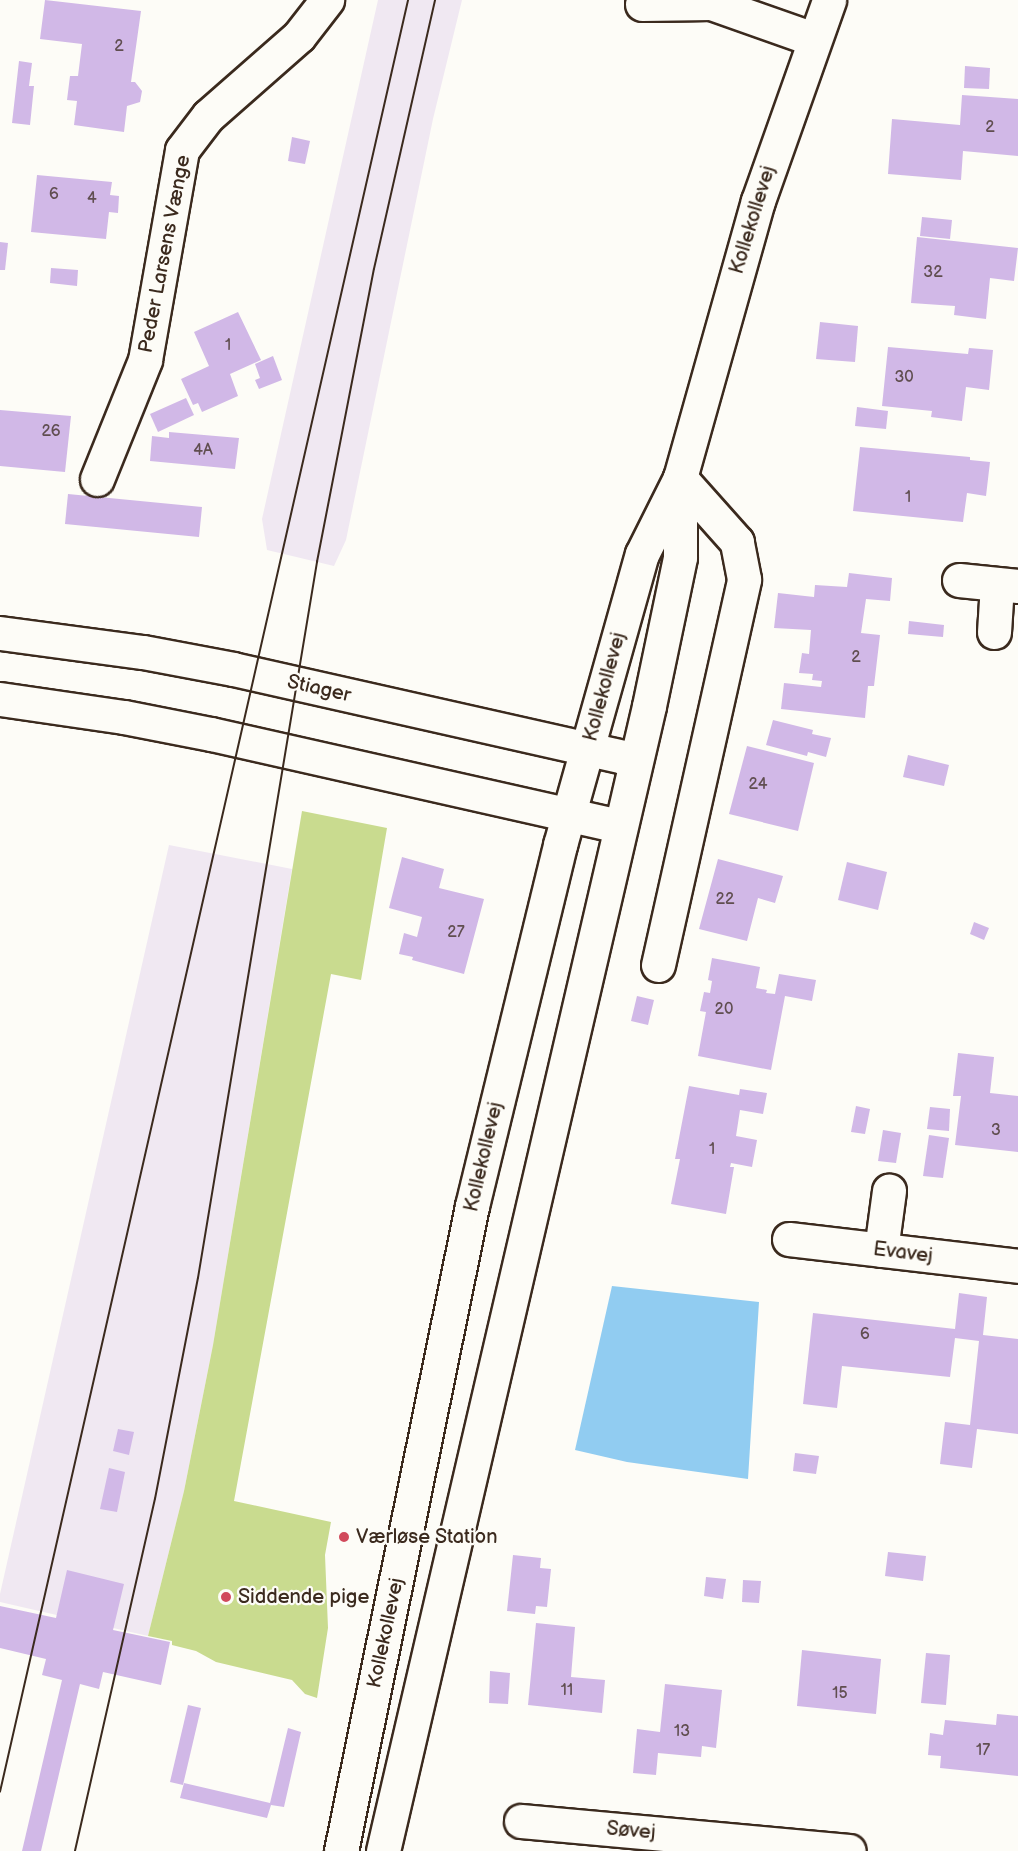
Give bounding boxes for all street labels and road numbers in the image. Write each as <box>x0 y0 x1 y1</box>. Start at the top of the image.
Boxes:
street label: Peder Larsens Vænge <box>134 153 196 355</box>
street label: Kollekollevej <box>725 163 781 277</box>
street label: Kollekollevej <box>579 630 631 744</box>
street label: Stiager <box>285 670 353 708</box>
street label: Kollekollevej <box>460 1100 508 1214</box>
street label: Evavej <box>872 1237 934 1269</box>
street label: Kollekollevej <box>363 1576 409 1690</box>
street label: Søvej <box>605 1817 657 1845</box>

